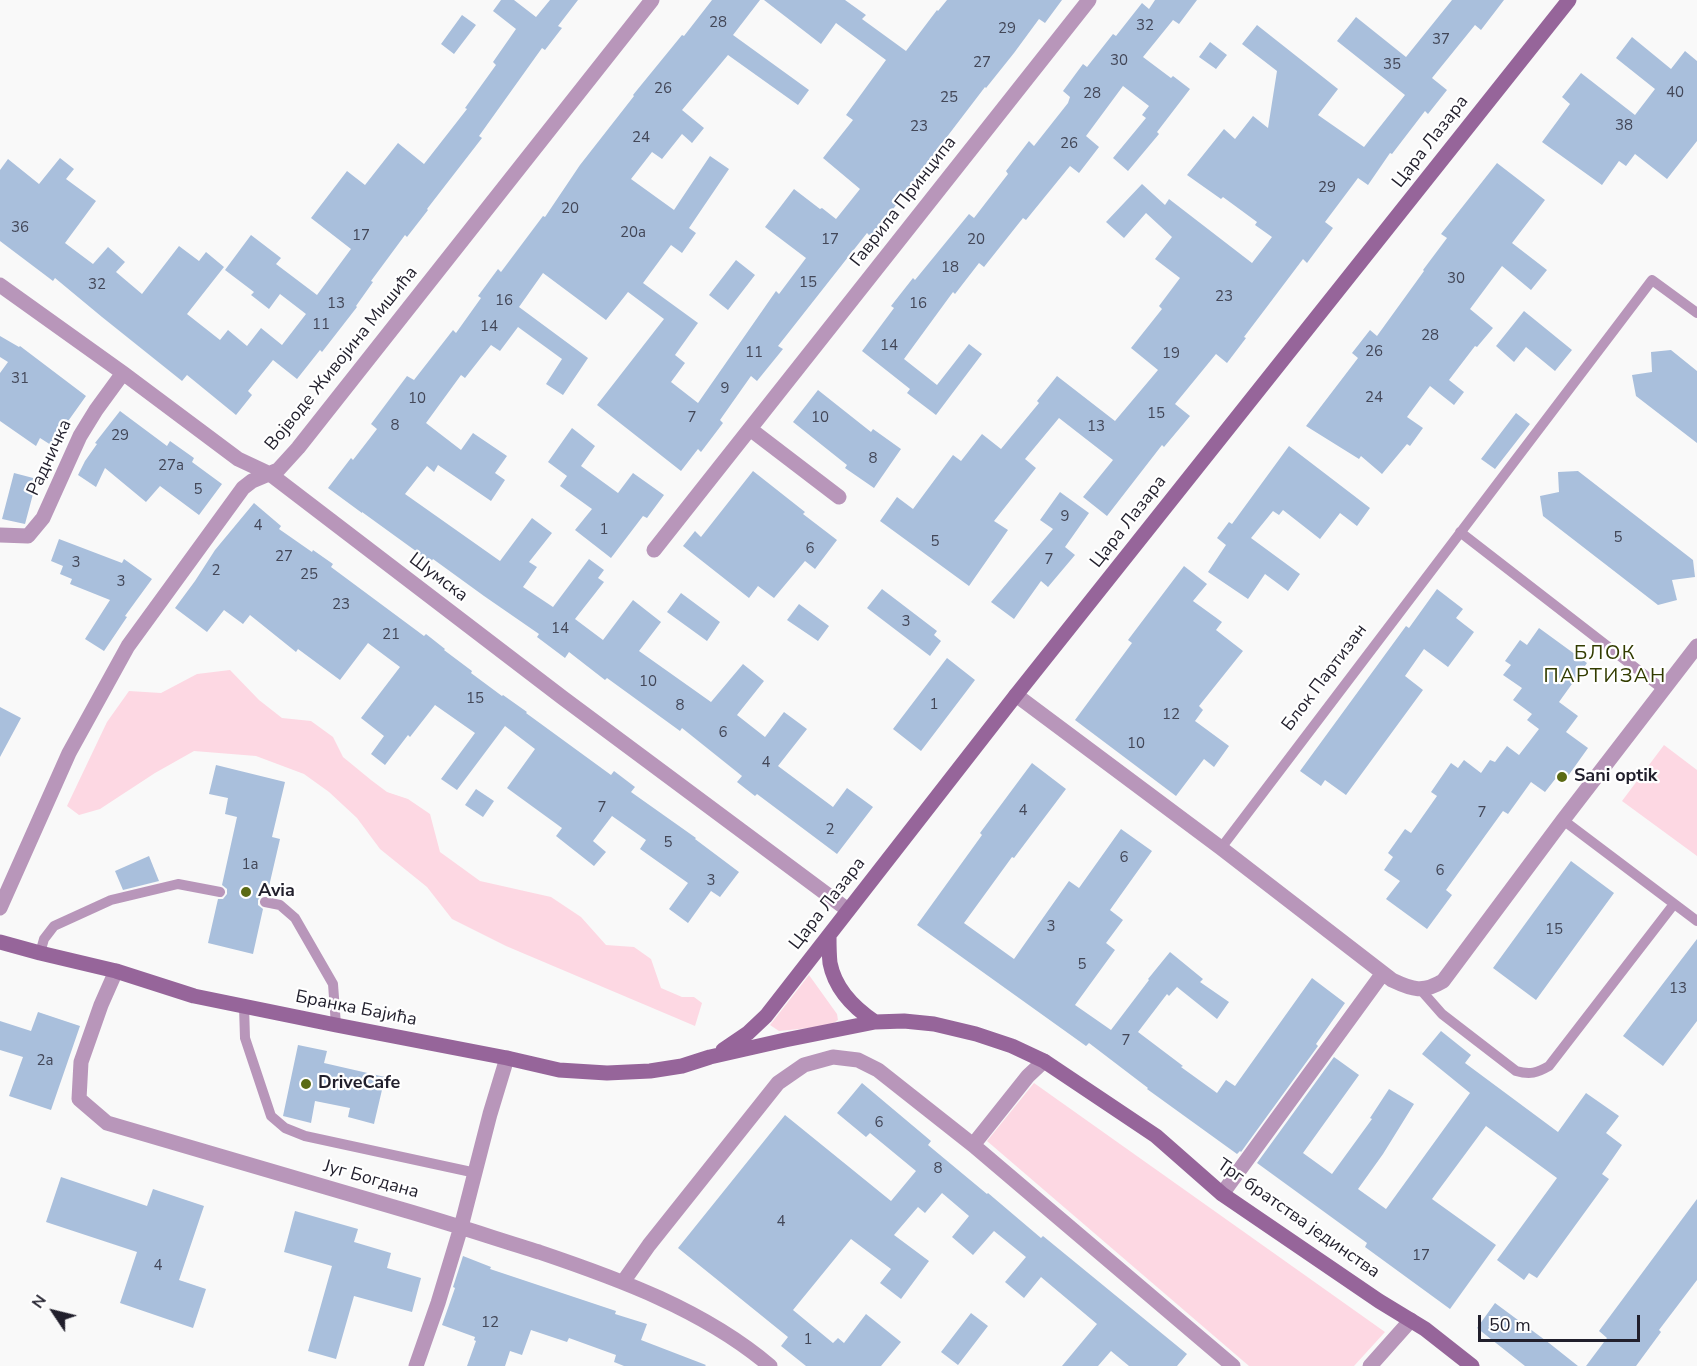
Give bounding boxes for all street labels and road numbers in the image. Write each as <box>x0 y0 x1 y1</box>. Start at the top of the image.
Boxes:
street label: Цара Лазара <box>1388 92 1474 192</box>
street label: Гаврила Принципа <box>846 132 962 272</box>
street label: Војводе Живојина Мишића <box>261 263 423 455</box>
street label: Радничка <box>23 416 77 500</box>
street label: Цара Лазара <box>1086 472 1172 572</box>
street label: Шумска <box>404 549 472 607</box>
street label: Блок Партизан <box>1278 620 1372 736</box>
street label: Цара Лазара <box>785 854 871 954</box>
street label: Бранка Бајића <box>293 987 419 1031</box>
street label: Трг братства јединства <box>1212 1155 1384 1283</box>
street label: Југ Богдана <box>321 1156 421 1204</box>

